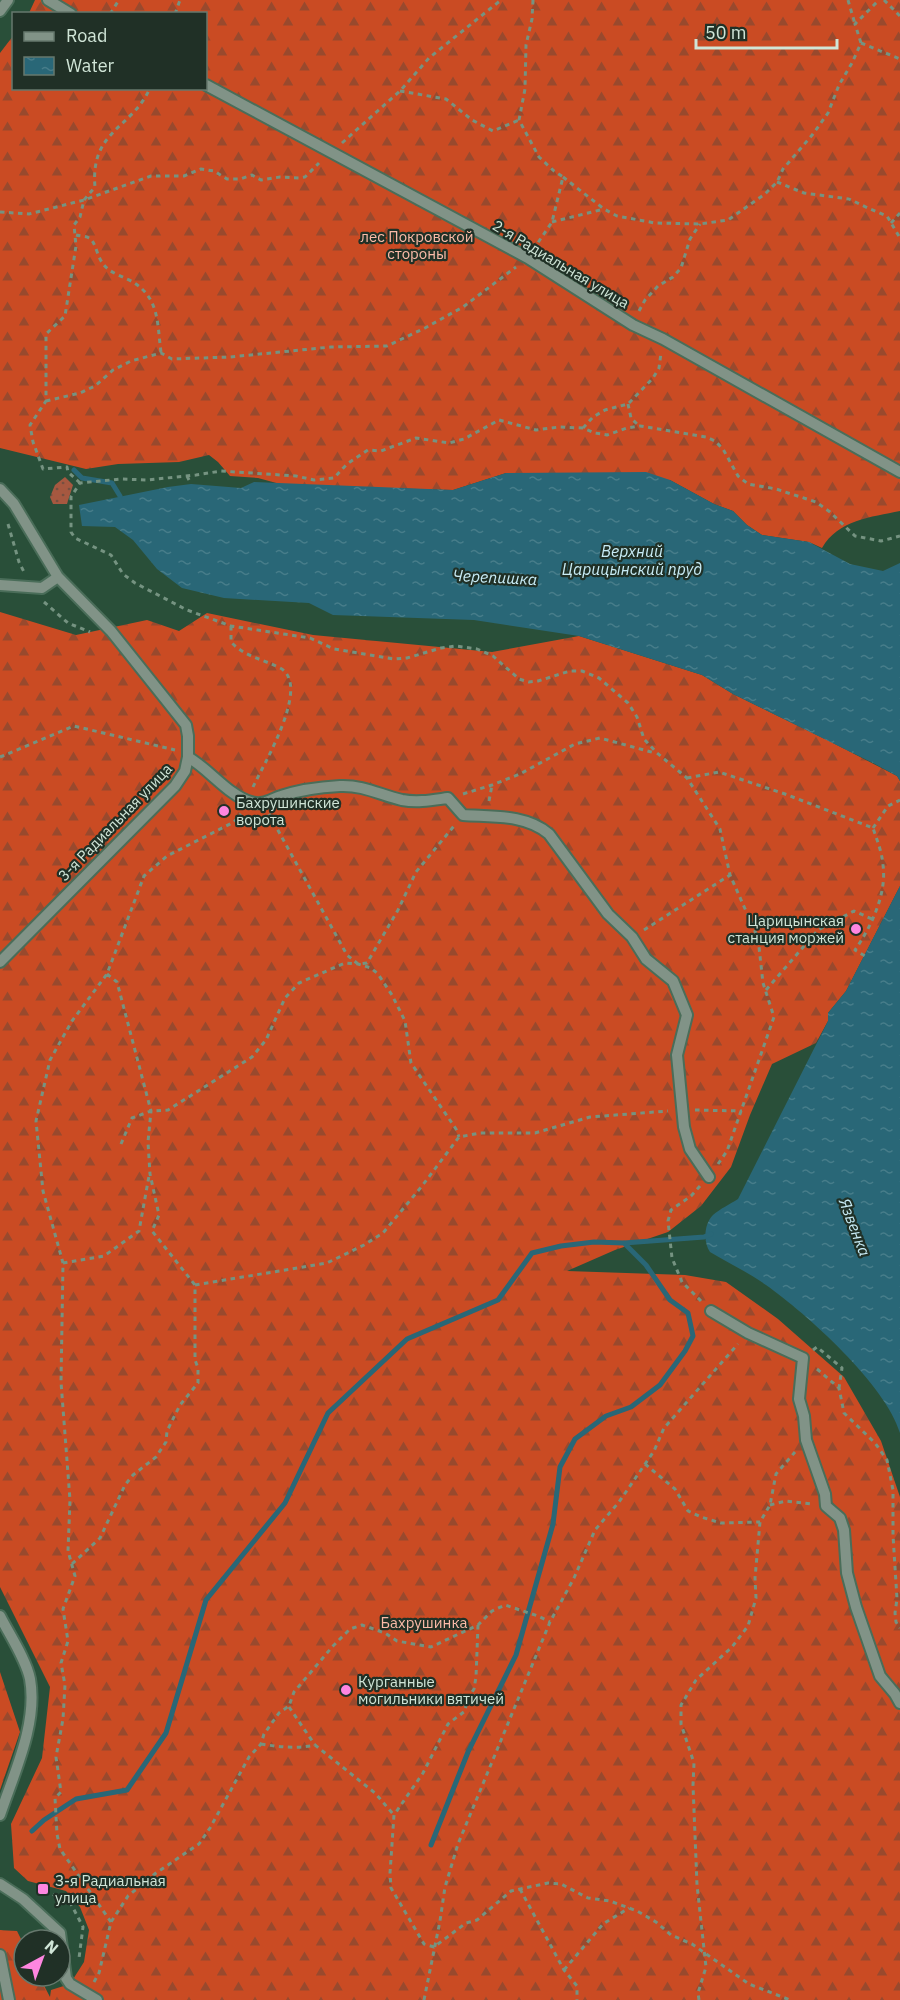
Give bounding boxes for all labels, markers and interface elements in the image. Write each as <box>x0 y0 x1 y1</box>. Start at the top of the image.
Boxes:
legend <box>12 12 207 90</box>
scale bar <box>696 12 837 50</box>
text: 50 m <box>705 21 747 44</box>
text: Road <box>66 24 107 47</box>
text: Water <box>66 54 115 77</box>
street label: 2-я Радиальная улица <box>489 216 633 312</box>
park label: лес Покровской стороны <box>360 227 474 263</box>
water label: Верхний Царицынский пруд <box>562 541 702 579</box>
water label: Черепишка <box>452 565 538 589</box>
street label: 3-я Радиальная улица <box>54 759 176 885</box>
place label: Бахрушинские ворота <box>236 793 340 829</box>
marker: Бахрушинские ворота <box>217 804 231 818</box>
place label: Царицынская станция моржей <box>728 911 844 947</box>
marker: Царицынская станция моржей <box>849 922 863 936</box>
water label: Язвенка <box>834 1194 875 1259</box>
park label: Бахрушинка <box>380 1613 468 1632</box>
place label: Курганные могильники вятичей <box>358 1672 504 1708</box>
marker: Курганные могильники вятичей <box>339 1683 353 1697</box>
place label: З-я Радиальная улица <box>55 1871 166 1907</box>
marker: З-я Радиальная улица <box>36 1882 50 1896</box>
north arrow <box>12 1928 72 1988</box>
text: N <box>41 1935 63 1958</box>

